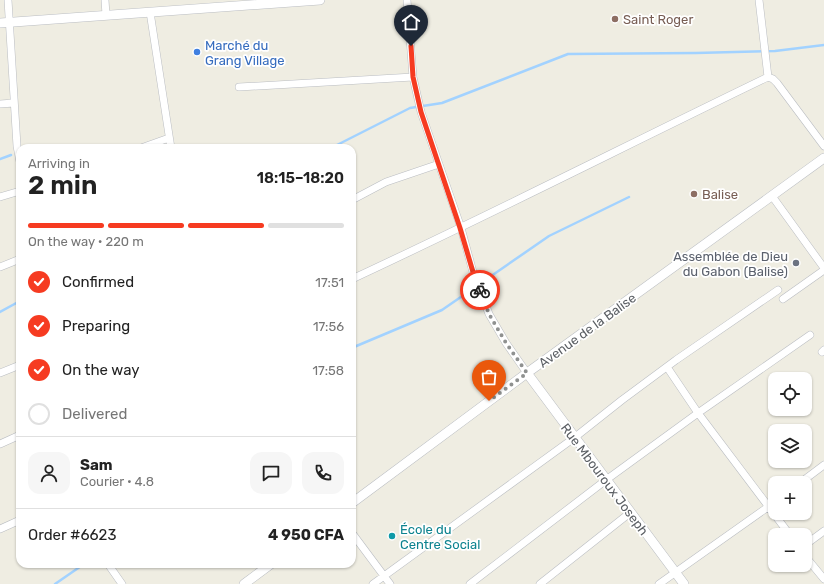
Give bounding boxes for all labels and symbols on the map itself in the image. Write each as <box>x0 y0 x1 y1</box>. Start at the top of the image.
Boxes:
pin <box>394 5 428 46</box>
place label: Saint Roger <box>623 12 693 28</box>
marker: Saint Roger <box>610 14 620 24</box>
place label: Marché du Grang Village <box>205 38 285 69</box>
marker: Marché du Grang Village <box>192 47 202 57</box>
place label: Balise <box>702 187 738 202</box>
marker: Balise <box>689 189 699 199</box>
place label: Assemblée de Dieu du Gabon (Balise) <box>673 249 788 279</box>
marker: Assemblée de Dieu du Gabon (Balise) <box>791 258 801 268</box>
courier <box>460 270 500 310</box>
street label: Avenue de la Balise <box>536 290 639 371</box>
pin <box>472 360 506 401</box>
street label: Rue Mbouroux Joseph <box>558 421 651 538</box>
place label: École du Centre Social <box>400 522 480 552</box>
marker: École du Centre Social <box>387 531 397 541</box>

